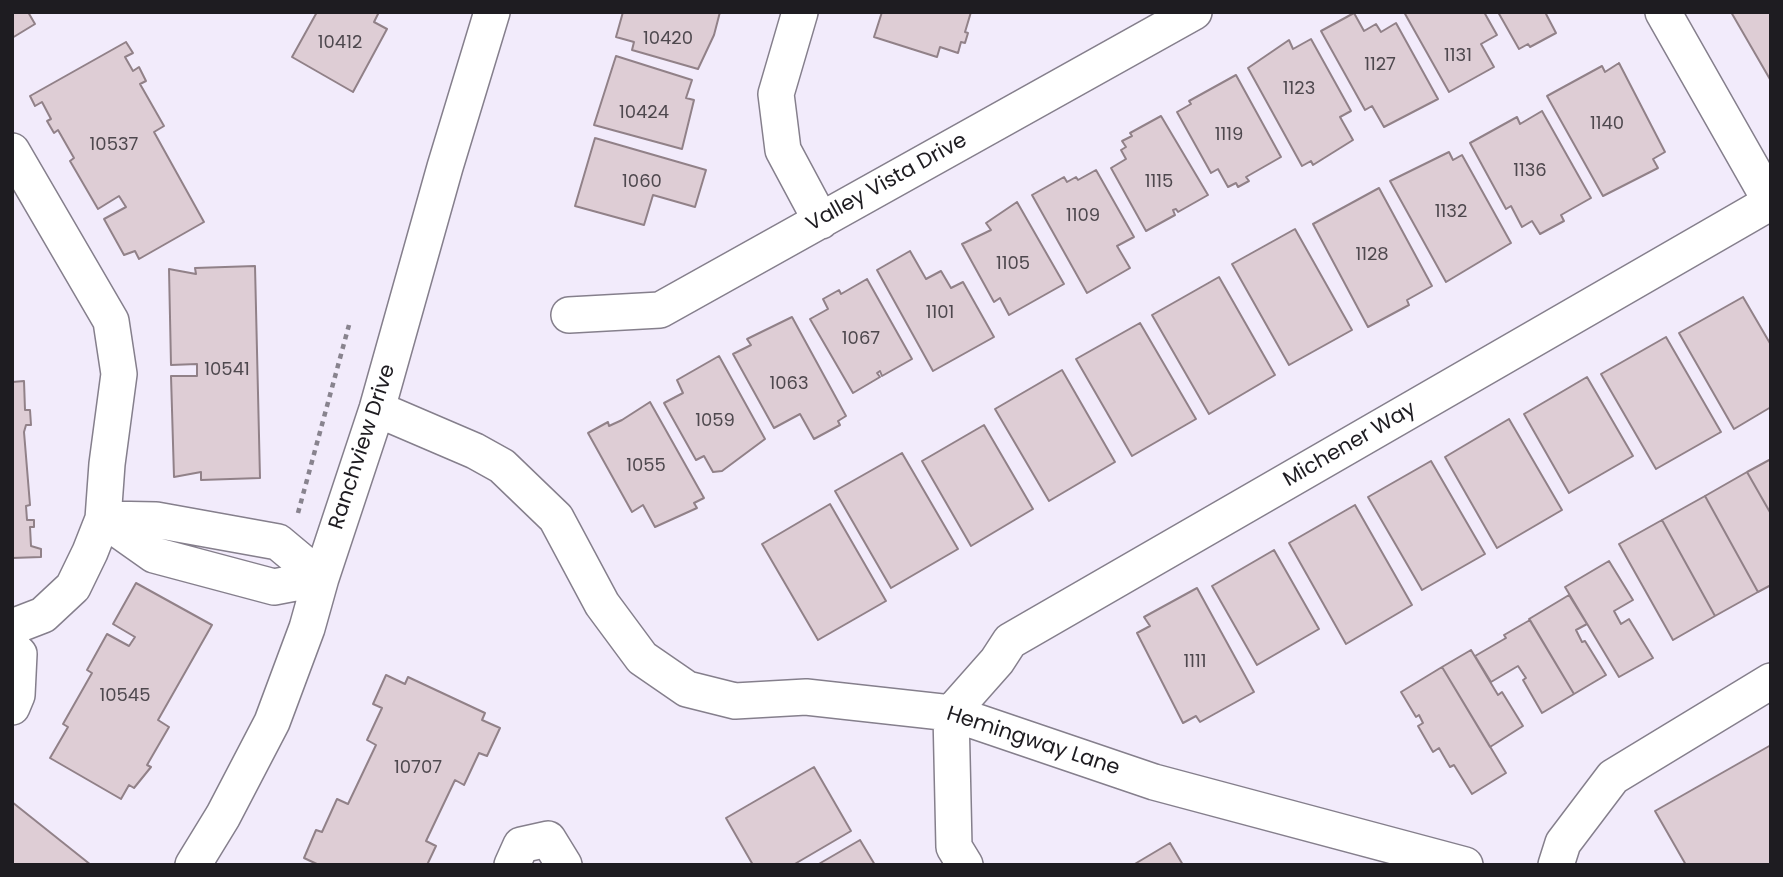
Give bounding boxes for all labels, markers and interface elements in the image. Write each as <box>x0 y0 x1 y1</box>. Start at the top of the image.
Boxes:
house number: 10420 <box>643 28 693 50</box>
house number: 10412 <box>318 32 362 54</box>
house number: 1131 <box>1444 45 1472 67</box>
house number: 1127 <box>1364 54 1396 76</box>
house number: 1123 <box>1283 78 1315 100</box>
house number: 10424 <box>619 102 669 124</box>
house number: 1140 <box>1590 113 1624 135</box>
house number: 1119 <box>1215 124 1243 146</box>
street label: Valley Vista Drive <box>802 128 972 238</box>
house number: 10537 <box>90 134 138 156</box>
house number: 1136 <box>1513 160 1547 182</box>
house number: 1060 <box>622 171 662 193</box>
house number: 1115 <box>1145 171 1173 193</box>
house number: 1132 <box>1435 201 1467 223</box>
house number: 1109 <box>1066 205 1100 227</box>
house number: 1128 <box>1355 244 1389 266</box>
house number: 1105 <box>996 253 1030 275</box>
house number: 1101 <box>926 302 954 324</box>
house number: 1067 <box>842 328 880 350</box>
house number: 10541 <box>204 359 250 381</box>
street label: Ranchview Drive <box>324 361 402 533</box>
house number: 1063 <box>769 373 809 395</box>
street label: Michener Way <box>1279 397 1421 493</box>
house number: 1059 <box>695 410 735 432</box>
house number: 1055 <box>626 455 666 477</box>
house number: 1111 <box>1183 651 1207 673</box>
house number: 10545 <box>100 685 150 707</box>
street label: Hemingway Lane <box>943 702 1123 782</box>
house number: 10707 <box>394 757 442 779</box>

